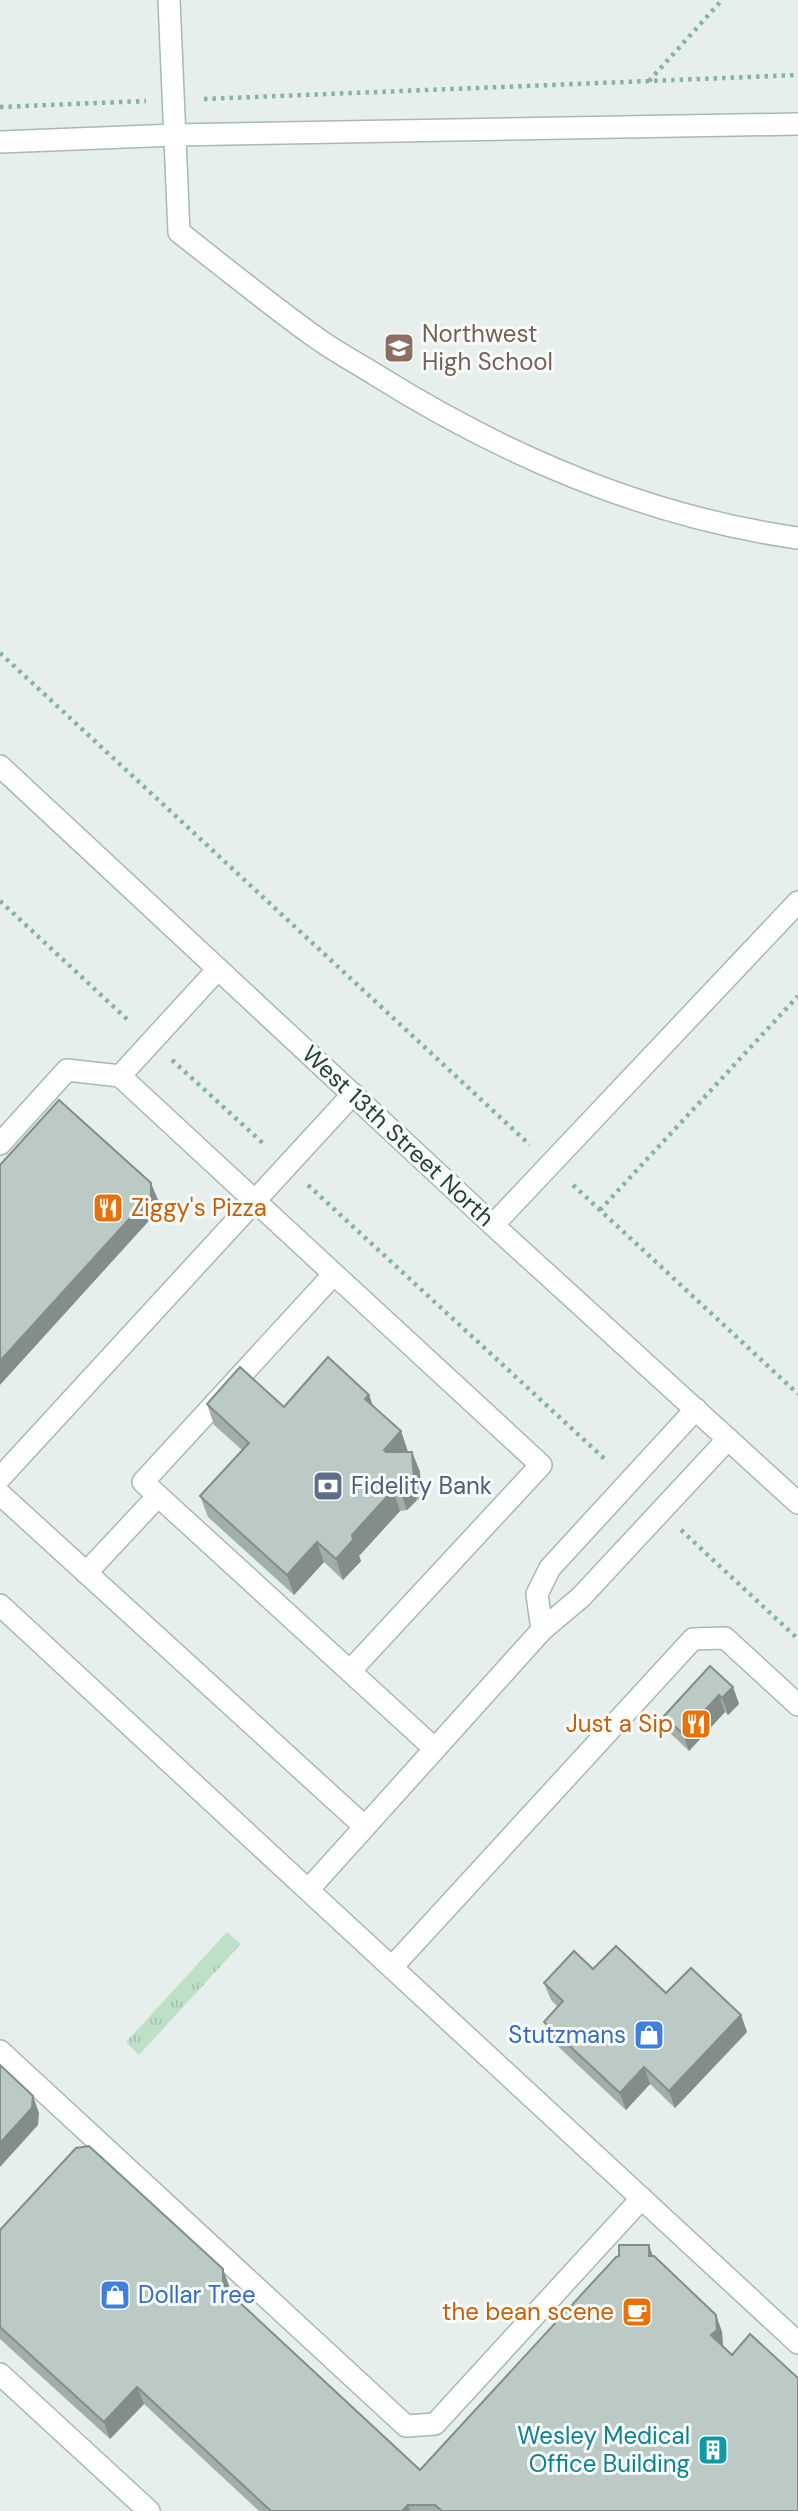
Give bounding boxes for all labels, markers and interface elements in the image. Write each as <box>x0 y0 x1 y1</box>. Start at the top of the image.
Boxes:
place label: Northwest High School <box>422 318 553 377</box>
school or university icon: Northwest High School <box>382 331 416 365</box>
street label: West 13th Street North <box>296 1039 501 1233</box>
restaurant icon: Ziggy's Pizza <box>91 1191 125 1225</box>
place label: Ziggy's Pizza <box>131 1192 267 1223</box>
bank icon: Fidelity Bank <box>311 1469 345 1503</box>
place label: Fidelity Bank <box>351 1470 492 1501</box>
restaurant icon: Just a Sip <box>679 1707 713 1741</box>
place label: Just a Sip <box>566 1708 673 1739</box>
shop icon: Stutzmans <box>632 2018 666 2052</box>
place label: Stutzmans <box>508 2019 626 2050</box>
shop icon: Dollar Tree <box>98 2278 132 2312</box>
place label: Dollar Tree <box>138 2279 256 2310</box>
cafe icon: the bean scene <box>620 2295 654 2329</box>
place label: the bean scene <box>442 2296 614 2327</box>
place label: Wesley Medical Office Building <box>517 2420 690 2479</box>
building icon: Wesley Medical Office Building <box>696 2433 730 2467</box>

